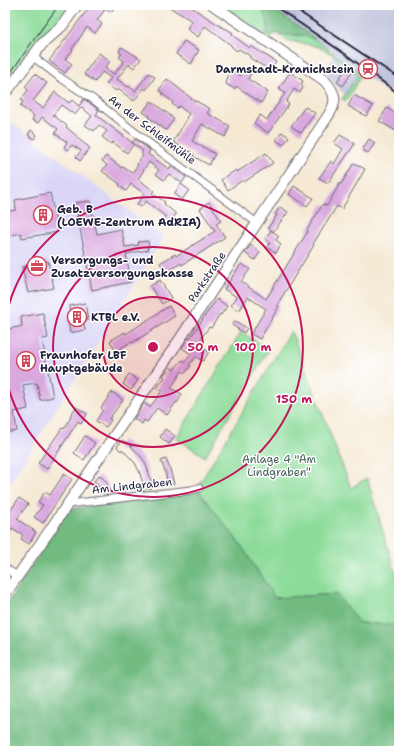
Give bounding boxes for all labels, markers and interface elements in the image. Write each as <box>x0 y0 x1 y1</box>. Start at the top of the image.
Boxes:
station icon: Darmstadt-Kranichstein <box>357 58 379 80</box>
place label: Darmstadt-Kranichstein <box>216 62 355 77</box>
street label: An der Schleifmühle <box>105 92 199 168</box>
place label: Geb. B (LOEWE-Zentrum AdRIA) <box>57 202 201 230</box>
building icon: Geb. B (LOEWE-Zentrum AdRIA) <box>32 204 54 226</box>
street label: Parkstraße <box>185 249 229 305</box>
place label: Versorgungs- und Zusatzversorgungskasse <box>51 253 194 281</box>
office icon: Versorgungs- und Zusatzversorgungskasse <box>26 255 48 277</box>
building icon: KTBL e.V. <box>66 306 88 328</box>
place label: KTBL e.V. <box>91 310 140 325</box>
text: 50 m <box>188 339 219 355</box>
text: 100 m <box>235 339 272 355</box>
centre of rings <box>146 340 160 354</box>
place label: Fraunhofer LBF Hauptgebäude <box>40 348 127 376</box>
building icon: Fraunhofer LBF Hauptgebäude <box>15 350 37 372</box>
text: 150 m <box>276 391 312 407</box>
park label: Anlage 4 "Am Lindgraben" <box>242 452 317 480</box>
street label: Am Lindgraben <box>91 474 173 498</box>

